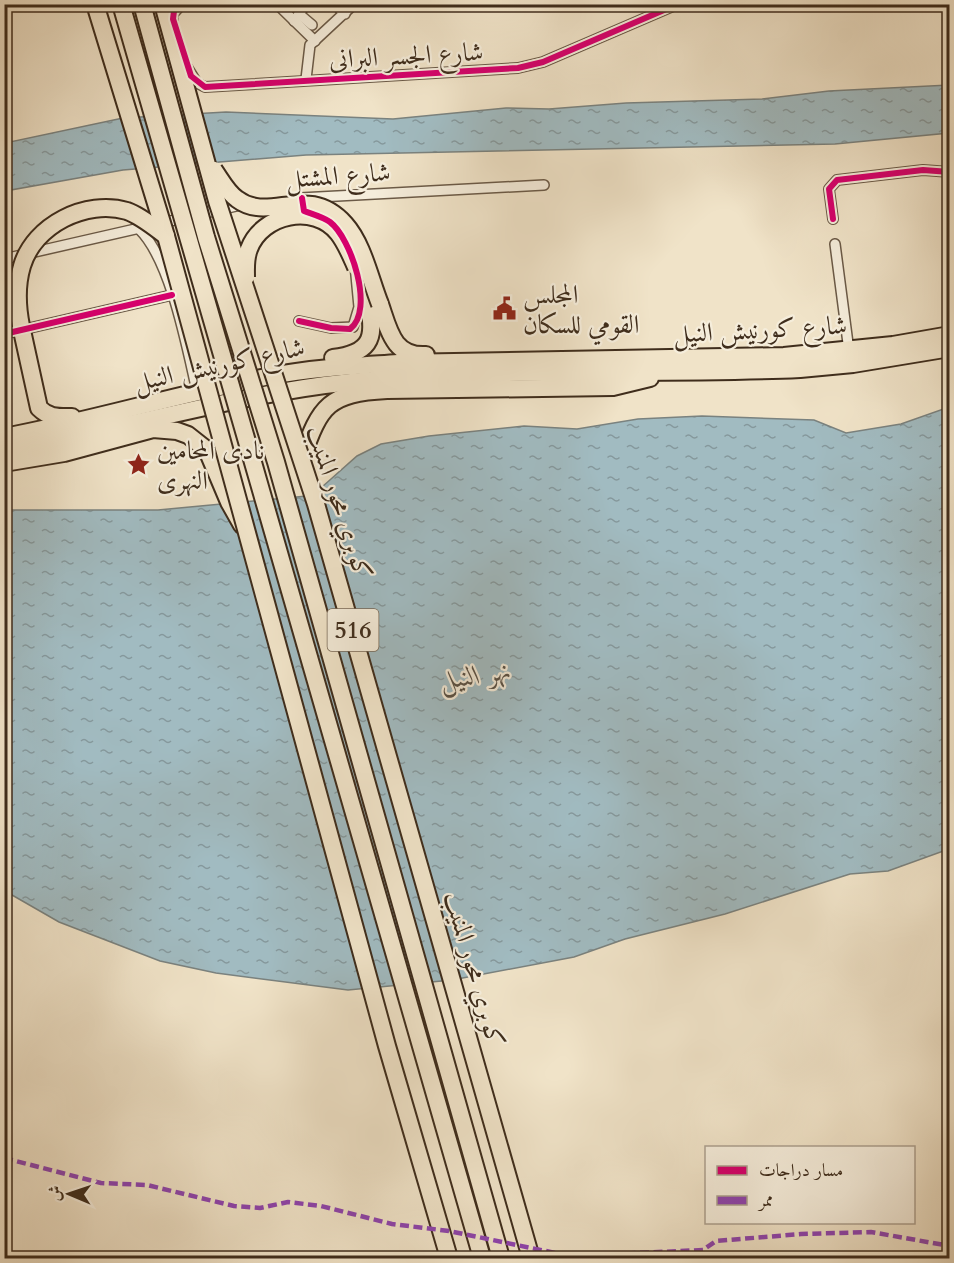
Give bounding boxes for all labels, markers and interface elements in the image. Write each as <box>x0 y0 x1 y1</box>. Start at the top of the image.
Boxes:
street label: شارع الجسر البرانى <box>328 34 484 81</box>
street label: شارع المشتل <box>285 154 392 201</box>
place label: المجلس القومي للسكان <box>523 277 640 346</box>
public building icon: المجلس القومي للسكان <box>492 296 518 322</box>
street label: شارع كورنيش النيل <box>672 307 848 356</box>
street label: شارع كورنيش النيل <box>130 329 309 404</box>
street label: كوبري محور المنيب <box>295 421 381 585</box>
place label: نادى المحامين النهرى <box>157 433 264 498</box>
place icon: نادى المحامين النهرى <box>126 452 152 478</box>
road number: 516 <box>328 609 378 651</box>
water label: نهر النيل <box>436 652 514 699</box>
street label: كوبري محور المنيب <box>433 887 513 1052</box>
legend <box>705 1146 915 1224</box>
text: مسار دراجات <box>759 1158 843 1183</box>
north arrow <box>39 1164 99 1224</box>
text: ش <box>44 1185 66 1202</box>
text: ممر <box>757 1188 773 1213</box>

